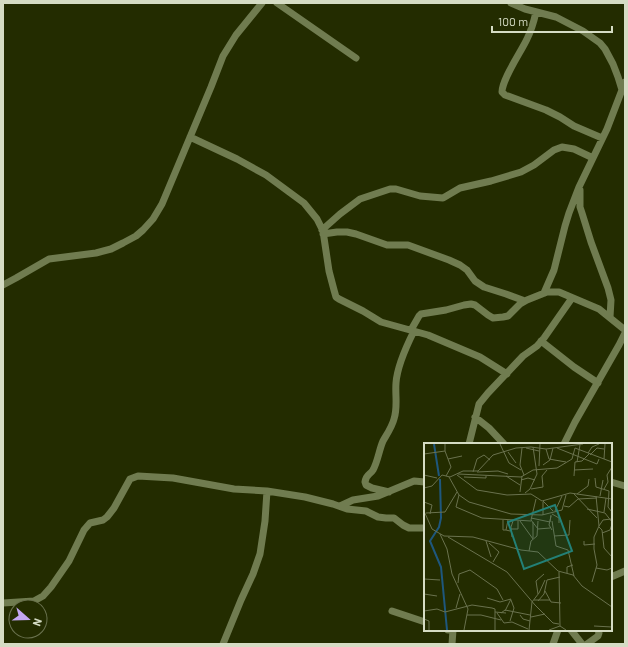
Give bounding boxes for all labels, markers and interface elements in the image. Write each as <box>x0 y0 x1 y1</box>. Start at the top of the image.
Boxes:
scale bar <box>492 8 612 34</box>
text: 100 m <box>498 14 528 28</box>
inset map <box>424 443 612 631</box>
north arrow <box>8 599 48 639</box>
text: N <box>31 617 45 628</box>

